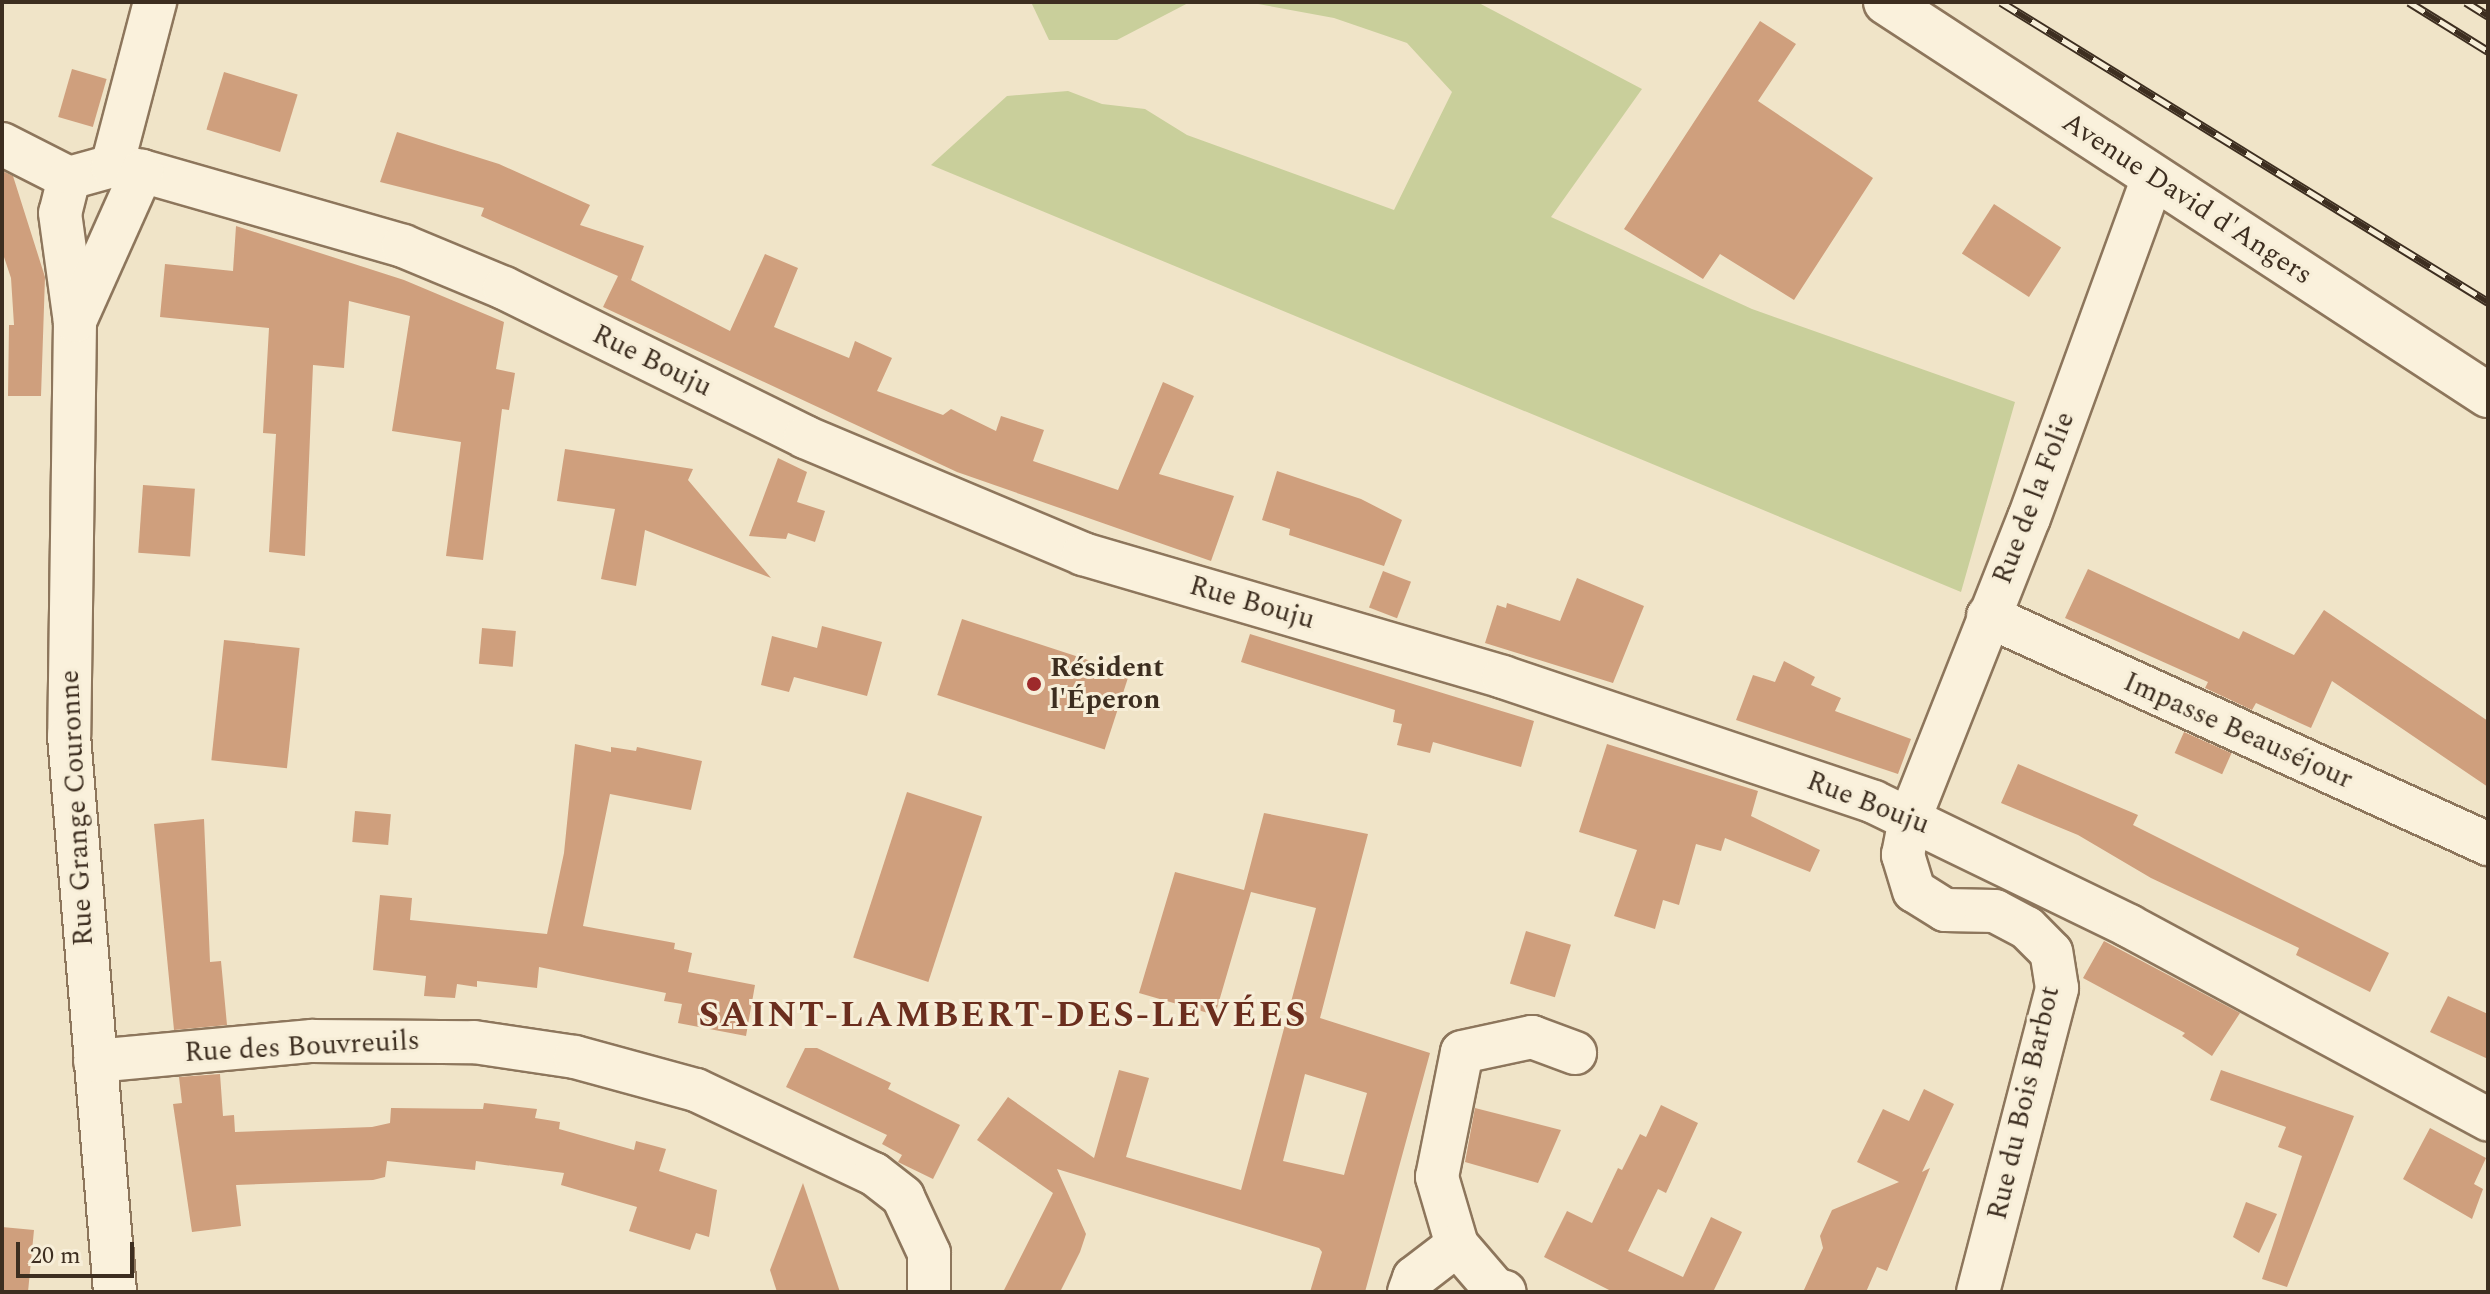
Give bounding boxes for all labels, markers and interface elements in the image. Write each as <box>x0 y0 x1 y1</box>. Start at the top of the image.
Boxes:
street label: Avenue David d'Angers <box>2056 106 2318 292</box>
street label: Rue Bouju <box>587 318 717 404</box>
street label: Rue de la Folie <box>1986 407 2082 589</box>
street label: Rue Bouju <box>1185 569 1319 637</box>
place label: Résident l'Éperon <box>1050 651 1164 717</box>
street label: Impasse Beauséjour <box>2118 665 2358 797</box>
street label: Rue Grange Couronne <box>53 669 101 947</box>
marker: Résident l'Éperon <box>1025 675 1043 693</box>
street label: Rue Bouju <box>1802 764 1934 842</box>
street label: Rue du Bois Barbot <box>1981 983 2067 1223</box>
district label: SAINT-LAMBERT-DES-LEVÉES <box>698 994 1308 1038</box>
street label: Rue des Bouvreuils <box>184 1024 420 1070</box>
scale bar <box>20 1226 138 1276</box>
text: 20 m <box>30 1238 81 1274</box>

